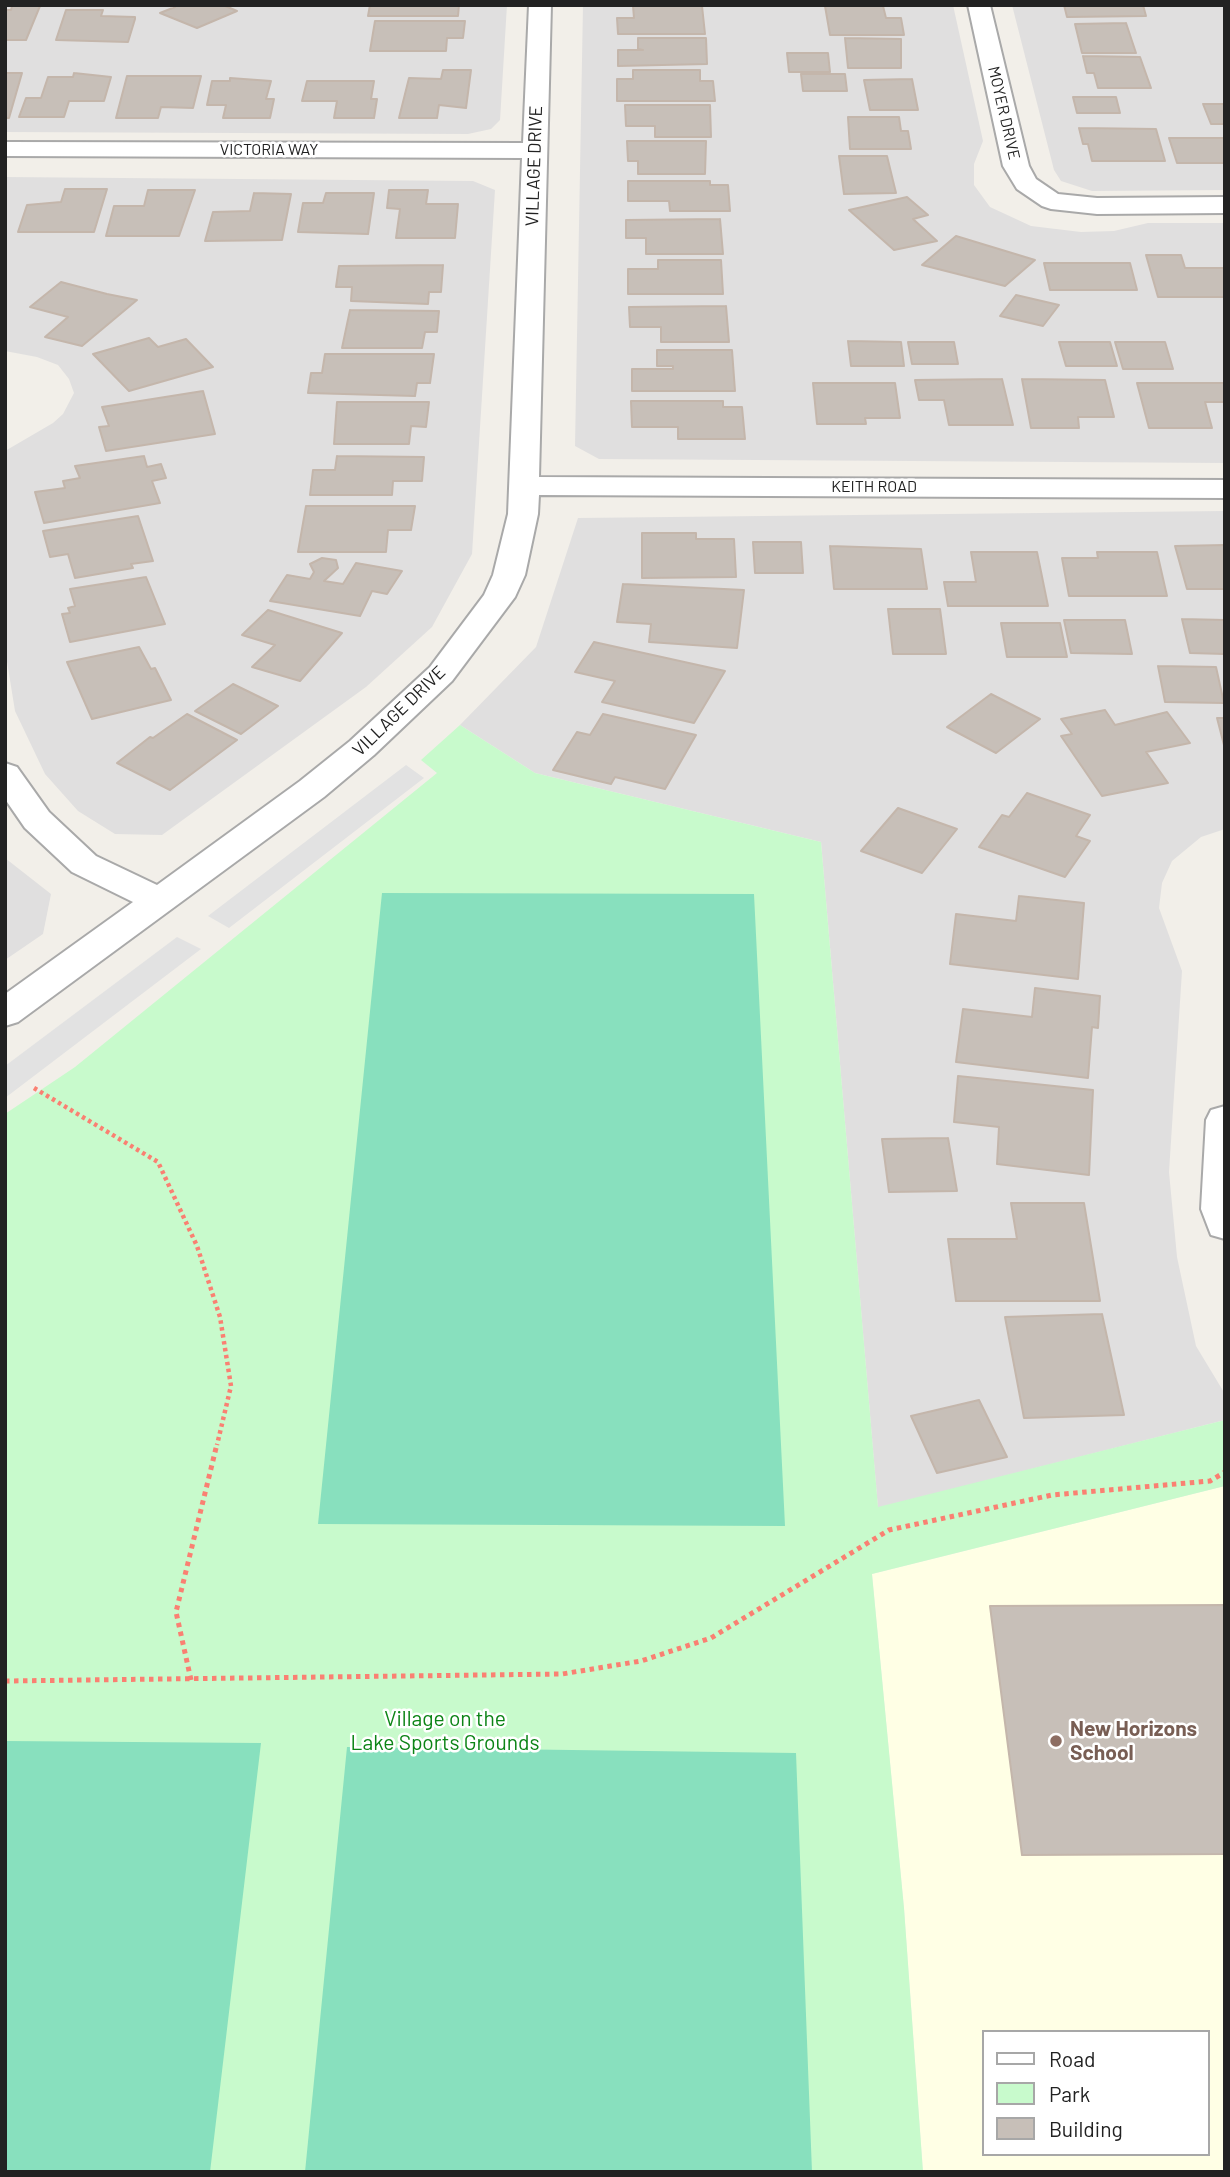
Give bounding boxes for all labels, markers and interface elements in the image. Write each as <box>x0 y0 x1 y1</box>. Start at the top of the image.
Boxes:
street label: MOYER DRIVE <box>984 64 1024 162</box>
street label: VILLAGE DRIVE <box>521 105 547 227</box>
street label: VICTORIA WAY <box>220 140 318 160</box>
street label: KEITH ROAD <box>831 477 917 497</box>
street label: VILLAGE DRIVE <box>348 661 450 761</box>
park label: Village on the Lake Sports Grounds <box>350 1706 540 1756</box>
place label: New Horizons School <box>1070 1716 1197 1766</box>
marker: New Horizons School <box>1048 1733 1064 1749</box>
legend <box>982 2030 1209 2156</box>
text: Road <box>1049 2046 1095 2071</box>
text: Park <box>1049 2081 1090 2106</box>
text: Building <box>1049 2116 1123 2141</box>

